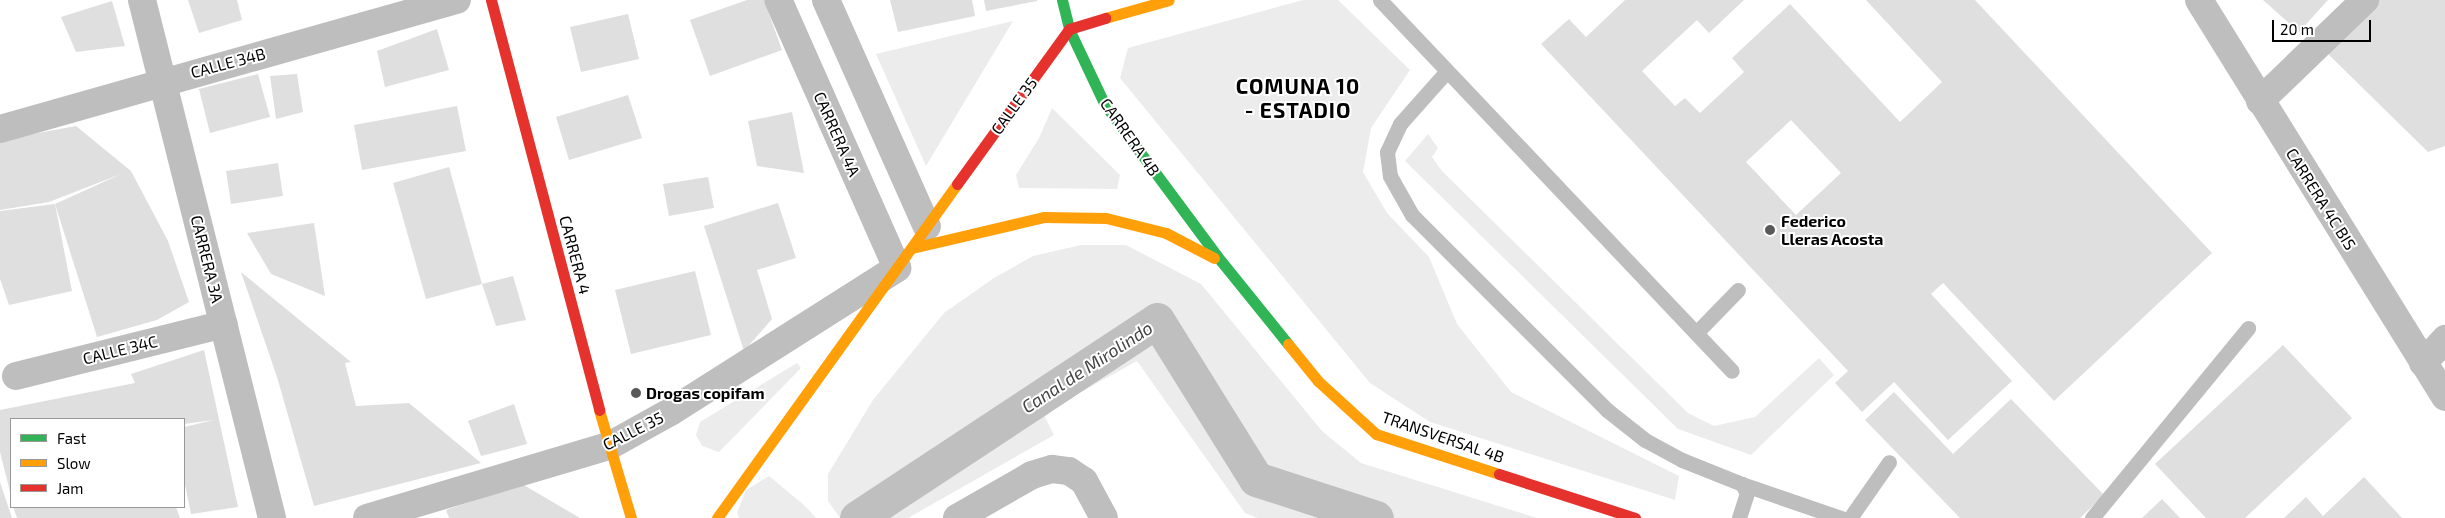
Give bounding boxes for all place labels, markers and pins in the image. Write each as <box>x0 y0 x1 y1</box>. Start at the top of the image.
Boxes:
place label: Federico Lleras Acosta <box>1781 211 1884 249</box>
marker: Federico Lleras Acosta <box>1763 223 1777 237</box>
place label: Drogas copifam <box>646 383 764 403</box>
marker: Drogas copifam <box>630 387 642 399</box>

